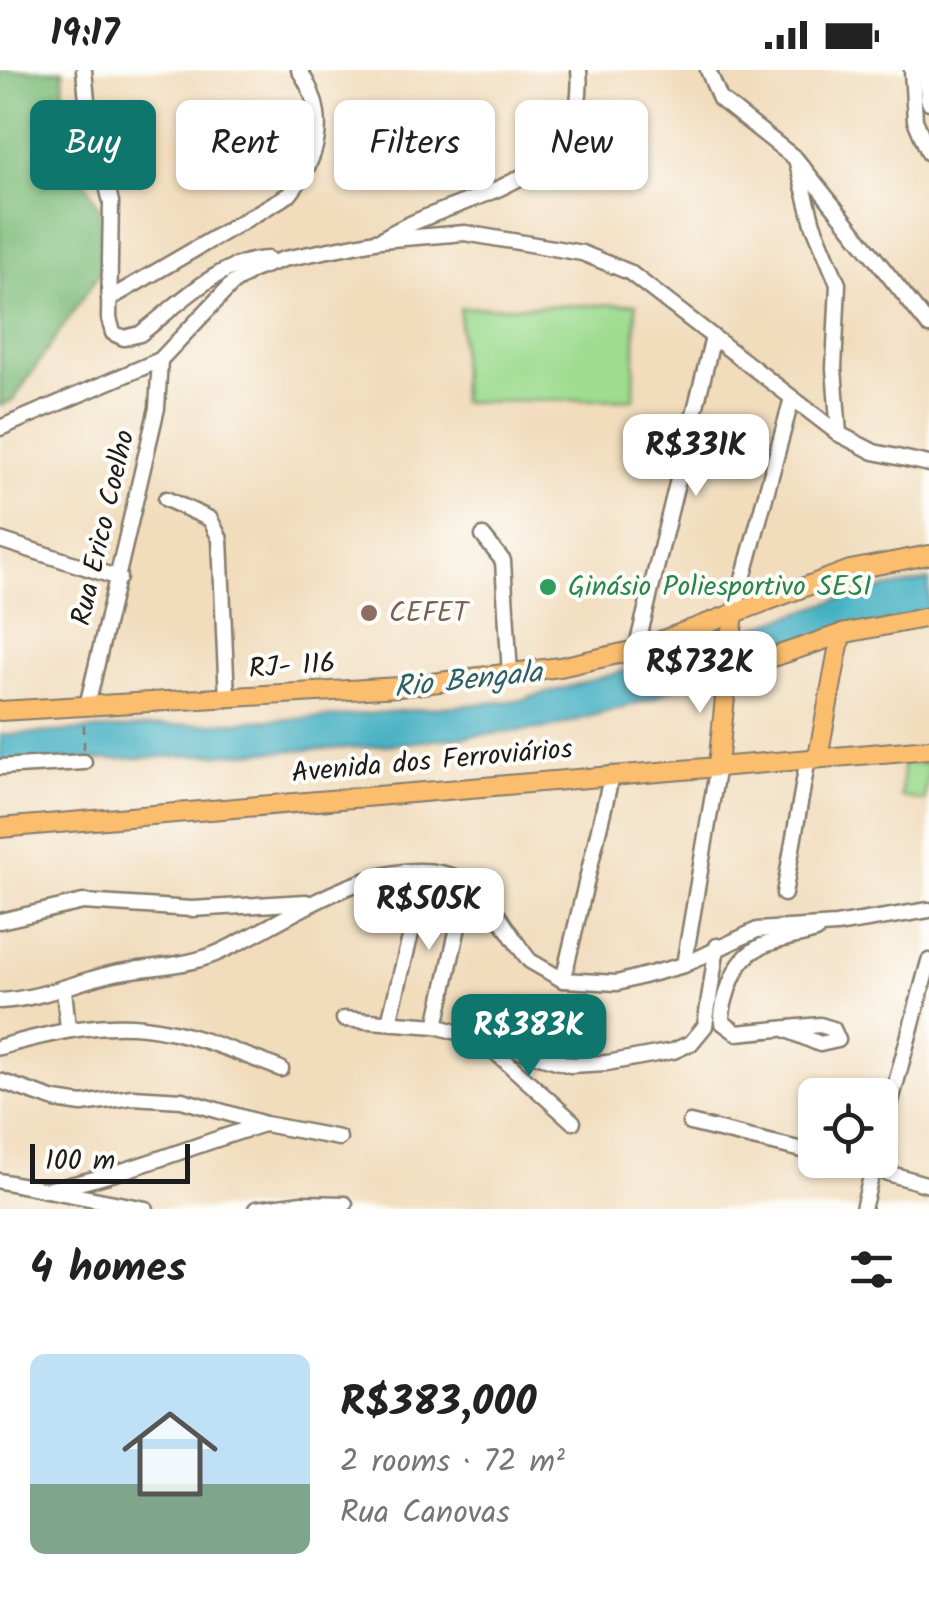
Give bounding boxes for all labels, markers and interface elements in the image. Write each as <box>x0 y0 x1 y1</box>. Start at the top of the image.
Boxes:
text: 19:17 <box>50 5 119 65</box>
chip: Buy <box>30 100 156 190</box>
chip: Rent <box>176 100 314 190</box>
chip: Filters <box>334 100 495 190</box>
chip: New <box>515 100 648 190</box>
pin: R$331K <box>615 414 777 499</box>
text: R$331K <box>645 421 747 472</box>
street label: Rua Erico Coelho <box>60 426 148 630</box>
place label: Ginásio Poliesportivo SESI <box>568 565 872 610</box>
marker: Ginásio Poliesportivo SESI <box>537 576 559 598</box>
place label: CEFET <box>389 591 470 636</box>
marker: CEFET <box>358 602 380 624</box>
pin: R$732K <box>619 631 781 716</box>
text: R$732K <box>646 638 754 689</box>
street label: RJ- 116 <box>247 642 337 692</box>
water label: Rio Bengala <box>392 649 546 713</box>
street label: Avenida dos Ferroviários <box>290 727 574 797</box>
pin: R$505K <box>348 868 510 953</box>
text: R$505K <box>376 875 482 926</box>
pin: R$383K <box>448 994 610 1079</box>
text: R$383K <box>473 1001 585 1052</box>
map controls <box>798 1078 898 1178</box>
button: locate <box>798 1078 898 1178</box>
scale bar <box>30 1139 190 1184</box>
text: 100 m <box>45 1139 115 1184</box>
text: 4 homes <box>30 1236 186 1303</box>
icon: filters <box>844 1242 899 1297</box>
text: R$383,000 <box>340 1370 536 1437</box>
icon: home <box>110 1394 230 1514</box>
text: 2 rooms · 72 m² <box>340 1437 565 1488</box>
text: Rua Canovas <box>340 1488 510 1539</box>

